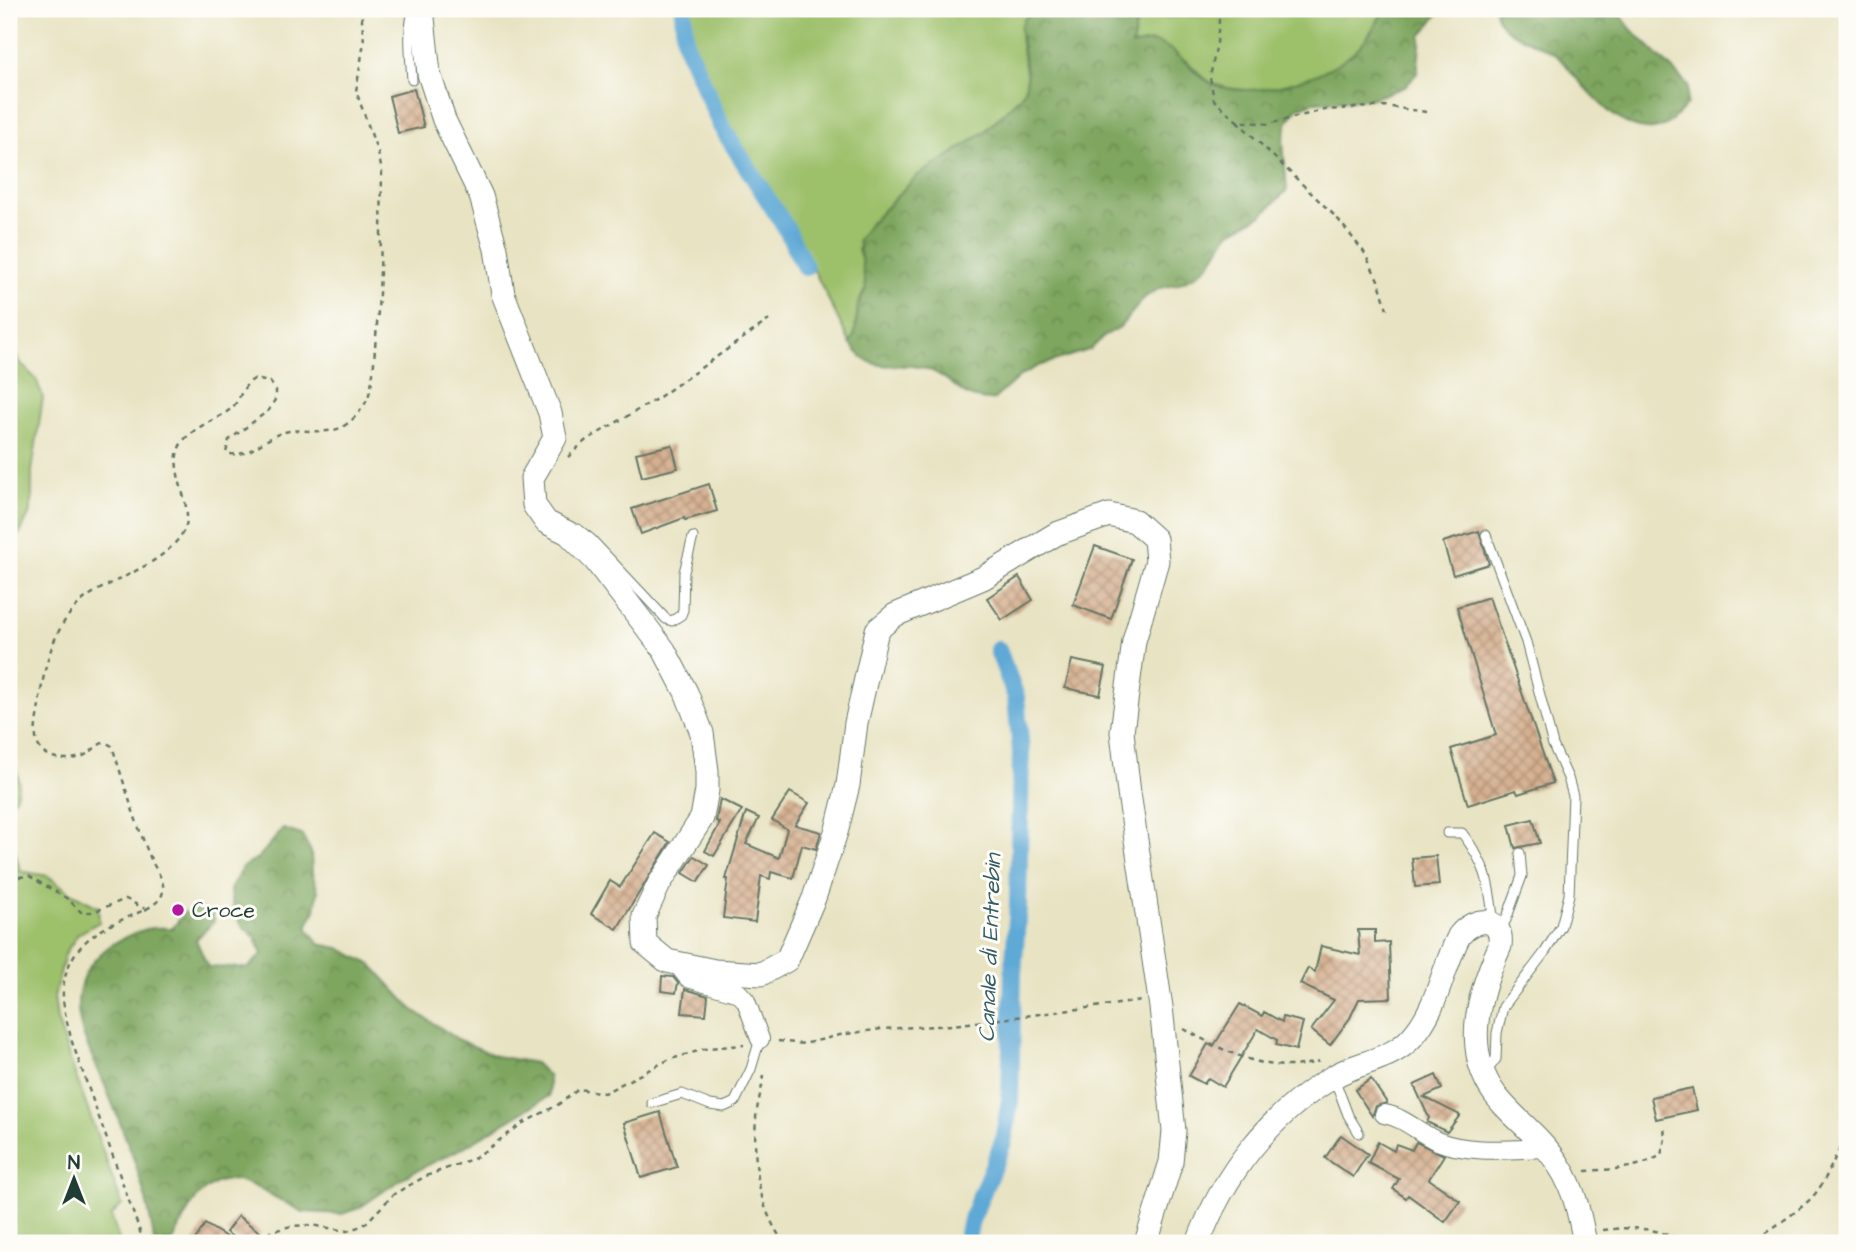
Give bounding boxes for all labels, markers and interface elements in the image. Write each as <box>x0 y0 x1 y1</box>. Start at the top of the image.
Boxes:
water label: Canale di Entrebin <box>971 851 1009 1043</box>
place label: Croce <box>192 896 255 925</box>
marker: Croce <box>170 902 186 918</box>
north arrow <box>38 1144 108 1214</box>
text: N <box>68 1150 80 1177</box>

